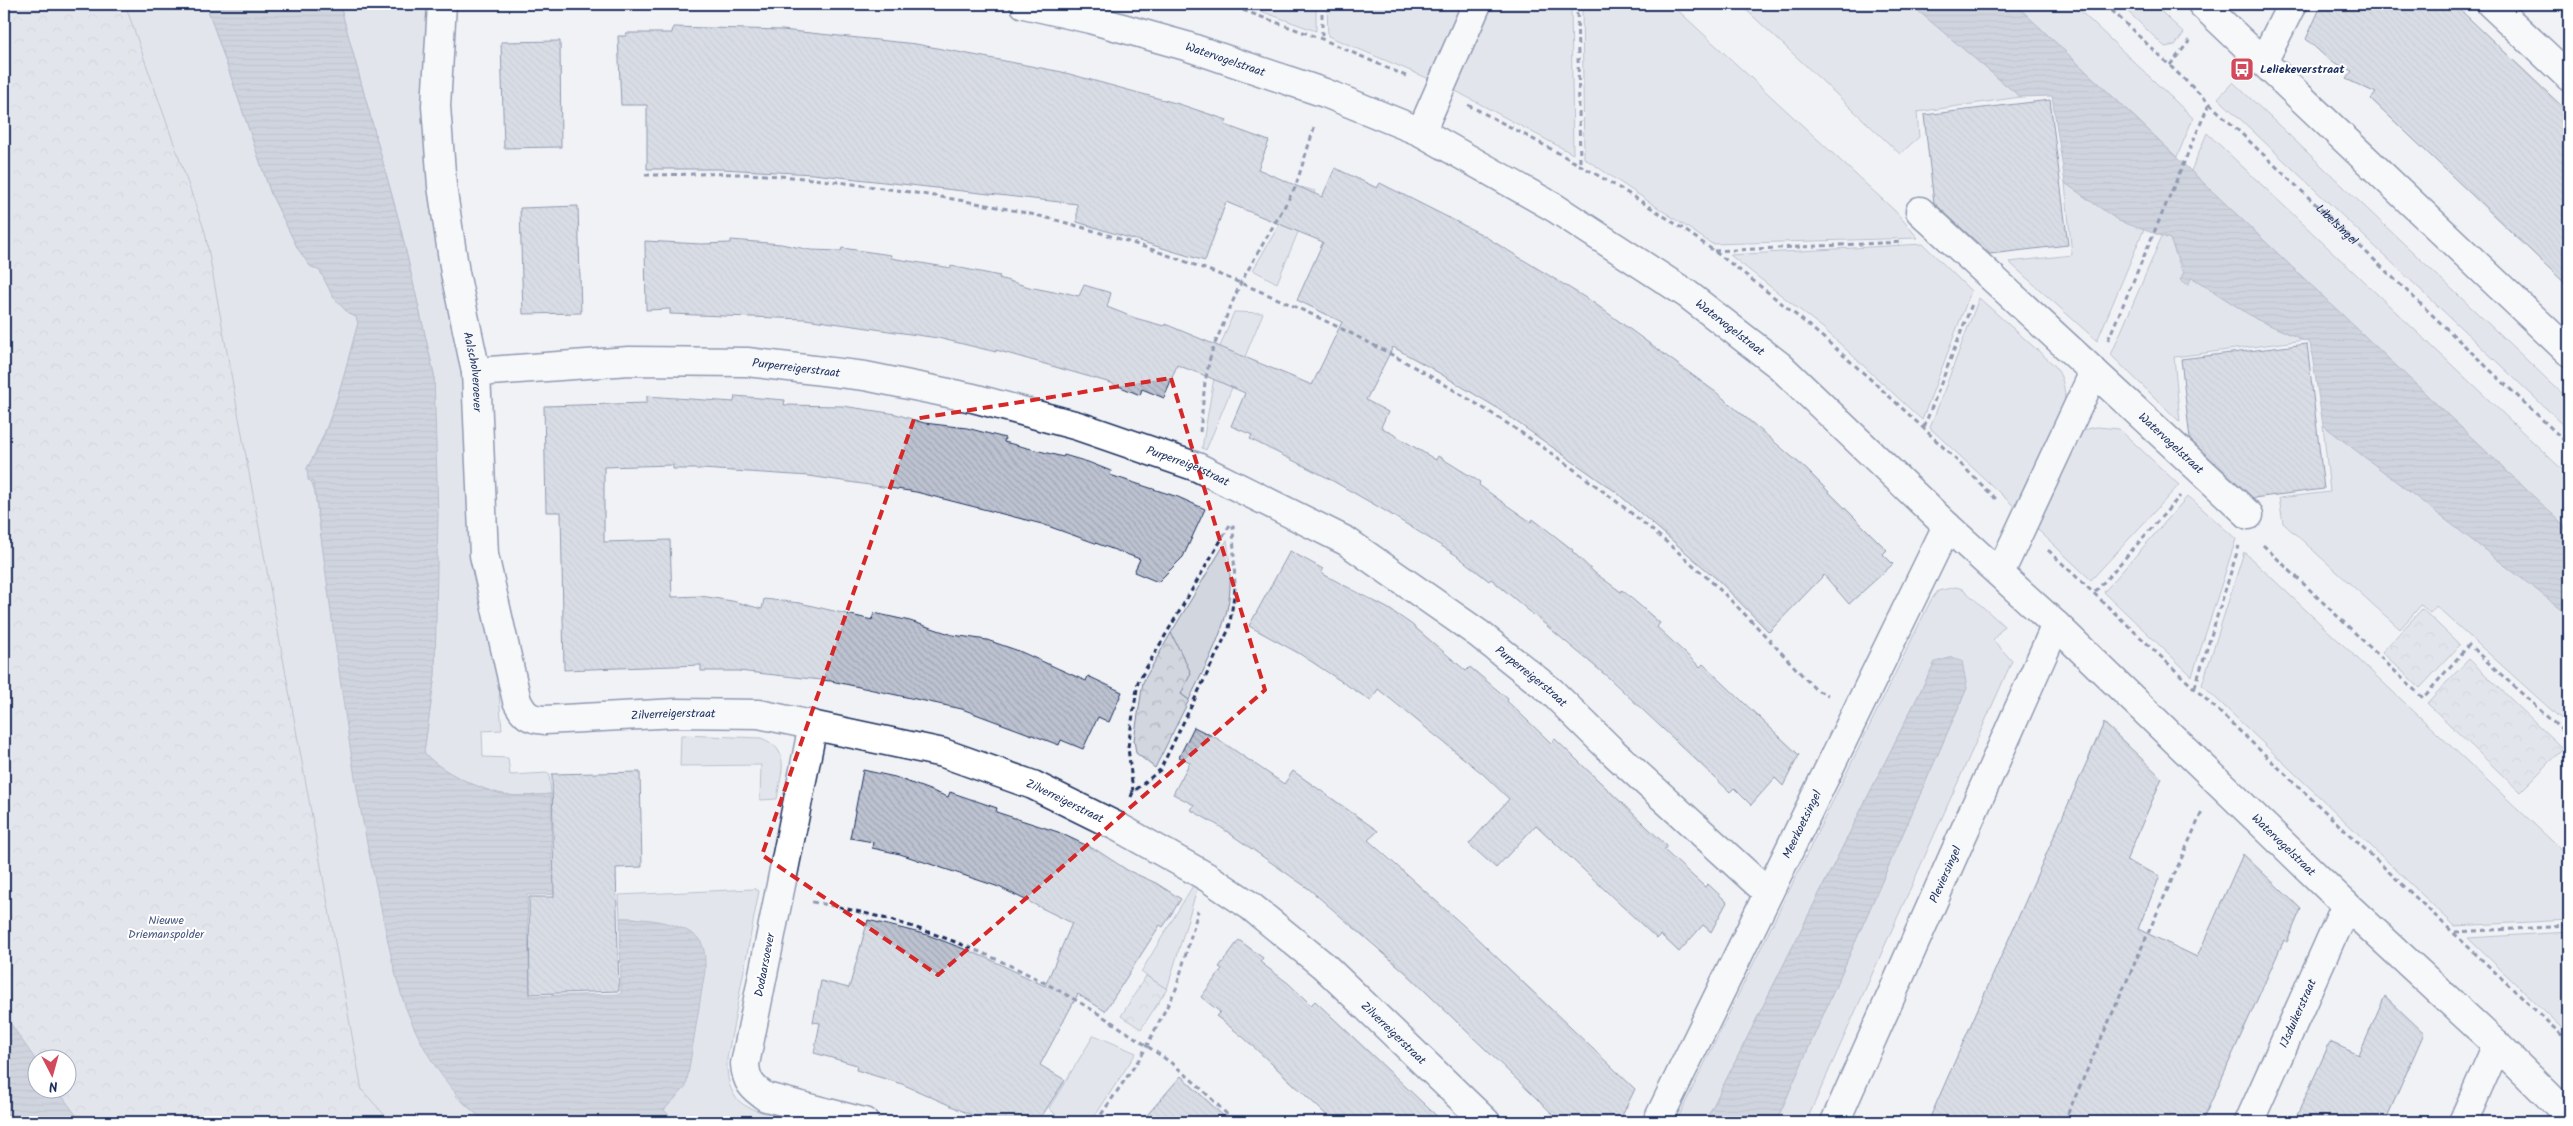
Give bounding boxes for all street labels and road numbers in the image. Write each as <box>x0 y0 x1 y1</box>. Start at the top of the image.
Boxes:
street label: Watervogelstraat <box>1183 37 1268 82</box>
street label: Libelsingel <box>2311 199 2363 249</box>
street label: Watervogelstraat <box>1691 294 1769 361</box>
street label: Aalscholveroever <box>458 330 487 413</box>
street label: Purperreigerstraat <box>751 353 842 383</box>
street label: Watervogelstraat <box>2134 408 2208 479</box>
street label: Purperreigerstraat <box>1144 441 1233 491</box>
street label: Purperreigerstraat <box>1491 641 1572 712</box>
street label: Zilverreigerstraat <box>630 703 716 725</box>
street label: Zilverreigerstraat <box>1023 774 1107 828</box>
street label: Meerkoetsingel <box>1777 787 1827 862</box>
street label: Watervogelstraat <box>2247 809 2321 881</box>
street label: Pleviersingel <box>1924 843 1966 906</box>
street label: Dodaarsoever <box>749 930 781 999</box>
street label: IJsduikerstraat <box>2274 975 2321 1051</box>
street label: Zilverreigerstraat <box>1356 997 1431 1069</box>

